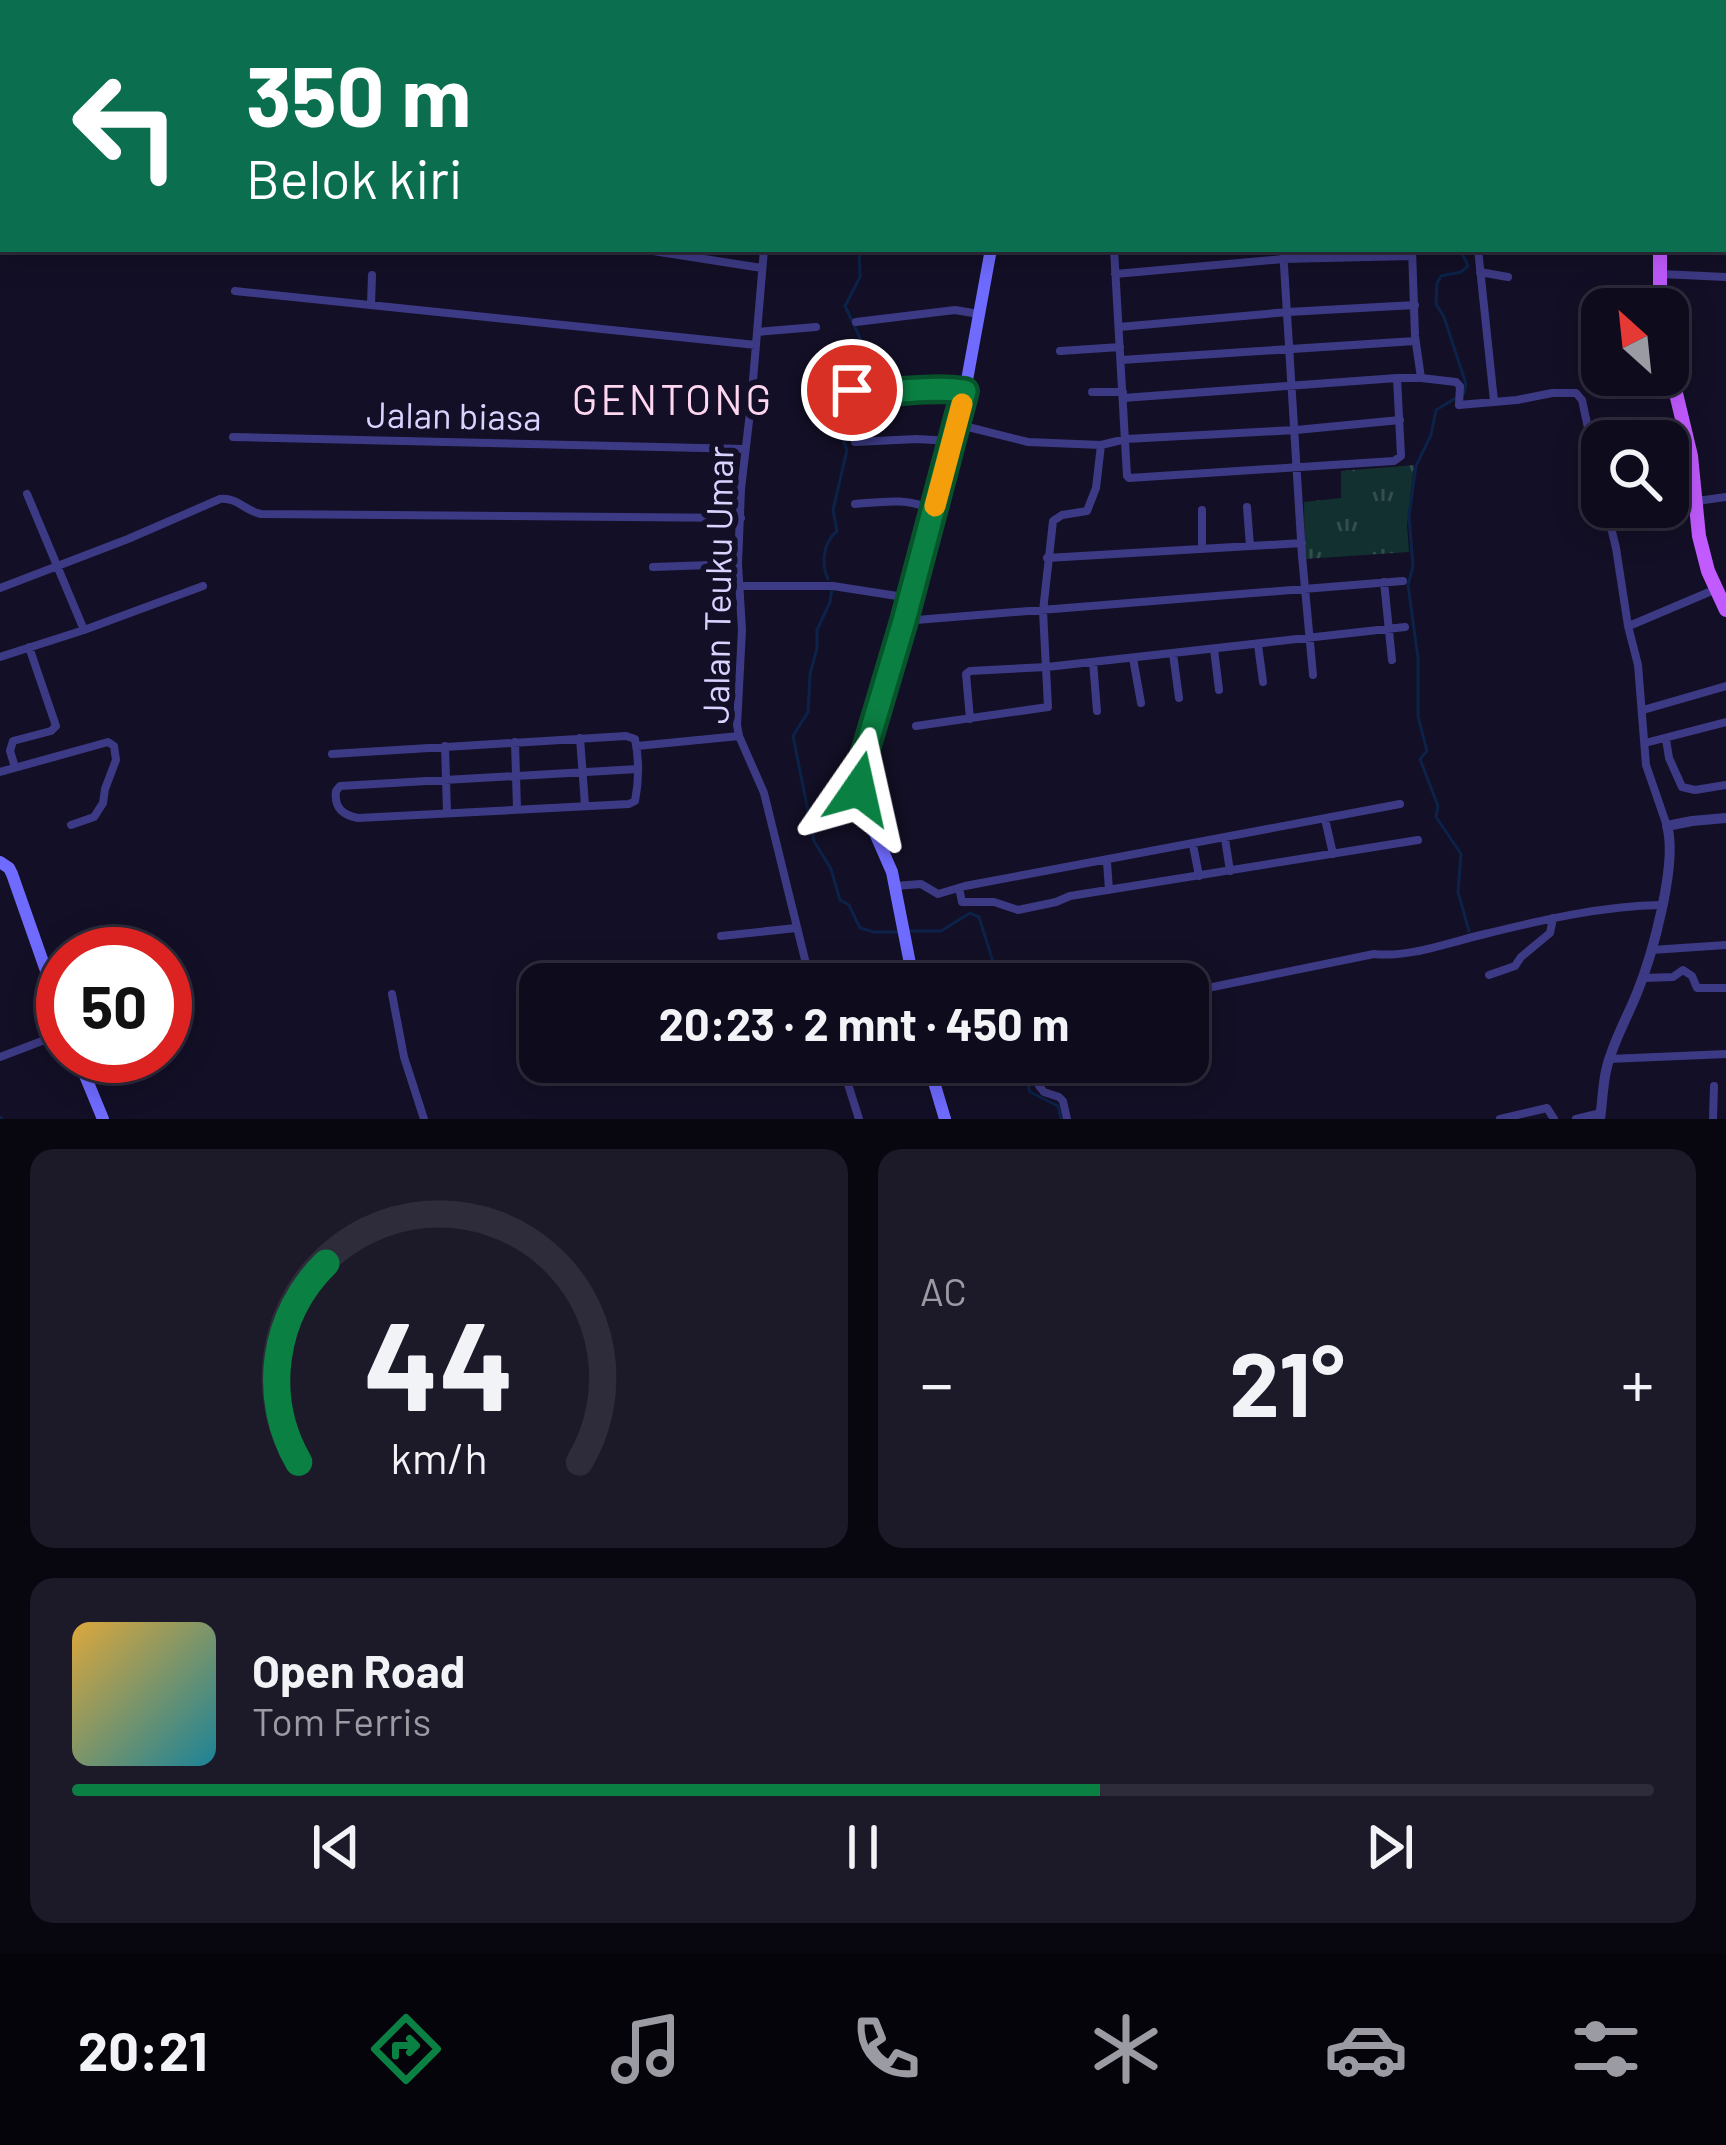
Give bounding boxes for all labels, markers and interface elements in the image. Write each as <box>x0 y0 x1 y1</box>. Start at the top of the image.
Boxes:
text: 350 m <box>246 43 471 144</box>
icon: left <box>48 48 204 204</box>
text: Belok kiri <box>246 145 463 210</box>
north arrow <box>1581 288 1689 396</box>
map controls <box>1581 288 1689 528</box>
pin <box>801 339 903 441</box>
icon: arrive <box>819 357 885 423</box>
district label: GENTONG <box>572 373 774 423</box>
street label: Jalan biasa <box>366 391 542 438</box>
button: search <box>1581 420 1689 528</box>
street label: Jalan Teuku Umar <box>693 446 740 724</box>
position arrow <box>796 726 922 852</box>
speed limit sign: 50 <box>36 927 192 1083</box>
text: 20:23 · 2 mnt · 450 m <box>659 996 1069 1050</box>
text: AC <box>920 1267 967 1314</box>
text: 44 <box>363 1286 515 1436</box>
text: 21° <box>1229 1327 1345 1435</box>
text: − <box>920 1342 953 1421</box>
text: + <box>1621 1342 1654 1421</box>
text: km/h <box>390 1430 488 1482</box>
text: Open Road <box>252 1643 465 1697</box>
text: Tom Ferris <box>252 1697 431 1744</box>
icon: previous <box>303 1814 369 1880</box>
icon: pause <box>830 1814 896 1880</box>
icon: next <box>1357 1814 1423 1880</box>
icon: directions <box>364 2007 448 2091</box>
icon: music <box>604 2007 688 2091</box>
icon: phone <box>844 2007 928 2091</box>
icon: climate <box>1084 2007 1168 2091</box>
icon: car <box>1324 2007 1408 2091</box>
icon: filters <box>1564 2007 1648 2091</box>
text: 20:21 <box>78 2017 208 2082</box>

